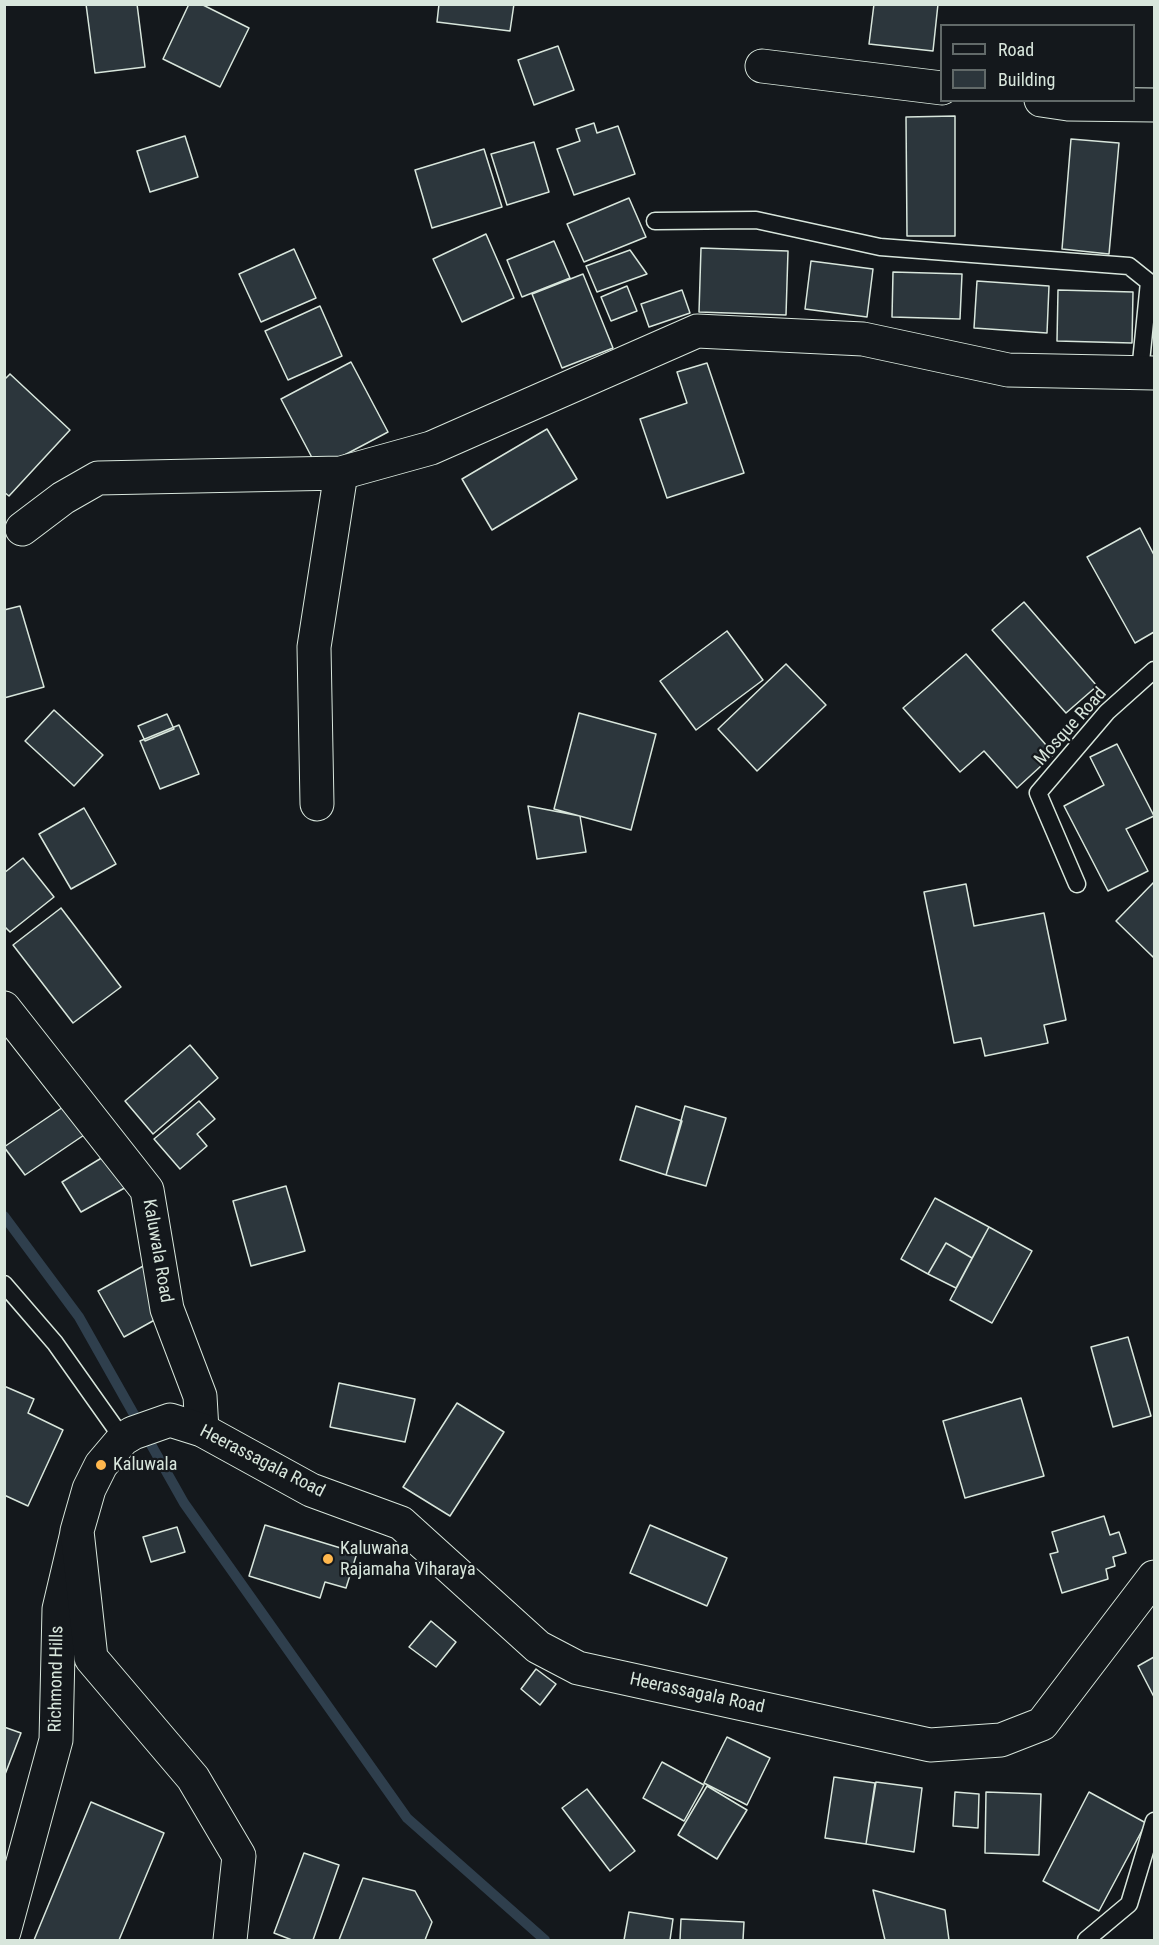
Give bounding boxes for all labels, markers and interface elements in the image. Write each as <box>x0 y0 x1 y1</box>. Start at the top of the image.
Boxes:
legend <box>940 24 1135 102</box>
text: Road <box>998 39 1034 60</box>
text: Building <box>998 69 1055 90</box>
street label: Mosque Road <box>1030 684 1112 770</box>
street label: Kaluwala Road <box>137 1198 177 1304</box>
street label: Heerassagala Road <box>196 1421 328 1503</box>
place label: Kaluwala <box>113 1454 177 1476</box>
marker: Kaluwala <box>94 1458 108 1472</box>
place label: Kaluwana Rajamaha Viharaya <box>340 1538 476 1580</box>
marker: Kaluwana Rajamaha Viharaya <box>321 1552 335 1566</box>
street label: Richmond Hills <box>45 1625 69 1733</box>
street label: Heerassagala Road <box>628 1669 766 1719</box>

